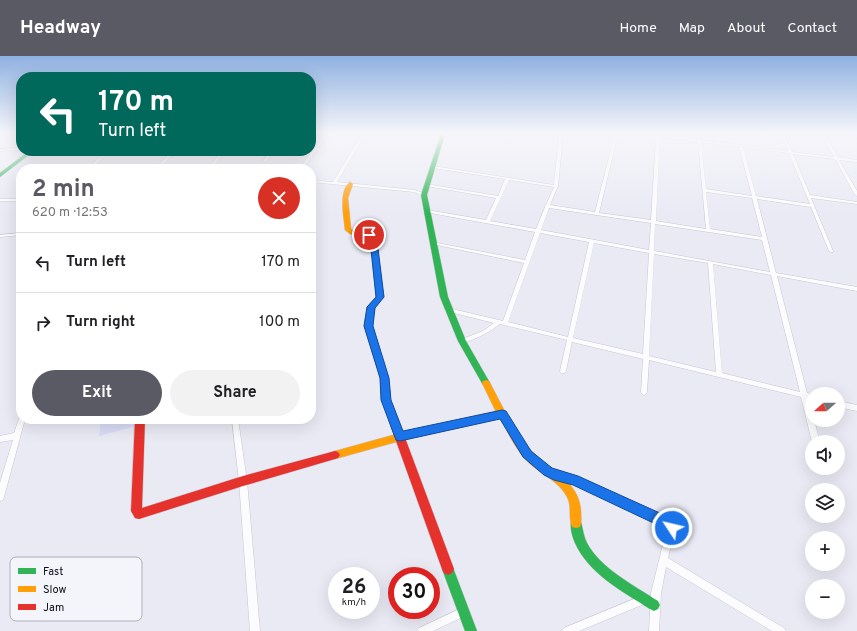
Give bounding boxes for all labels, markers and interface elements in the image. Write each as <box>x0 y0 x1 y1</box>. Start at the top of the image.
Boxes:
text: Headway <box>20 16 101 40</box>
text: Home <box>620 20 657 37</box>
text: Map <box>679 20 705 37</box>
text: About <box>727 20 766 37</box>
text: Contact <box>788 20 837 37</box>
text: 170 m <box>98 85 174 121</box>
icon: left <box>32 88 84 140</box>
text: Turn left <box>98 120 166 143</box>
text: 2 min <box>32 175 95 205</box>
button: close <box>258 177 300 219</box>
text: 620 m · 12:53 <box>32 205 108 221</box>
pin <box>352 218 386 252</box>
icon: arrive <box>358 224 380 246</box>
icon: left <box>32 252 54 274</box>
text: Turn left <box>66 253 126 272</box>
text: 170 m <box>261 253 300 272</box>
icon: right <box>32 312 54 334</box>
text: Turn right <box>66 313 135 332</box>
text: 100 m <box>259 313 300 332</box>
button: Exit <box>32 370 162 416</box>
button: Share <box>170 370 300 416</box>
north arrow <box>805 387 845 427</box>
map controls <box>805 387 845 619</box>
button: sound <box>805 435 845 475</box>
button: layers <box>805 483 845 523</box>
position arrow <box>651 507 693 549</box>
button: + <box>805 531 845 571</box>
legend <box>10 557 142 621</box>
text: Fast <box>43 565 63 579</box>
speed limit sign: 30 <box>388 567 440 619</box>
text: 26 <box>342 575 366 601</box>
button: − <box>805 579 845 619</box>
text: Slow <box>43 583 66 597</box>
text: km/h <box>342 596 366 609</box>
text: Jam <box>43 601 64 615</box>

